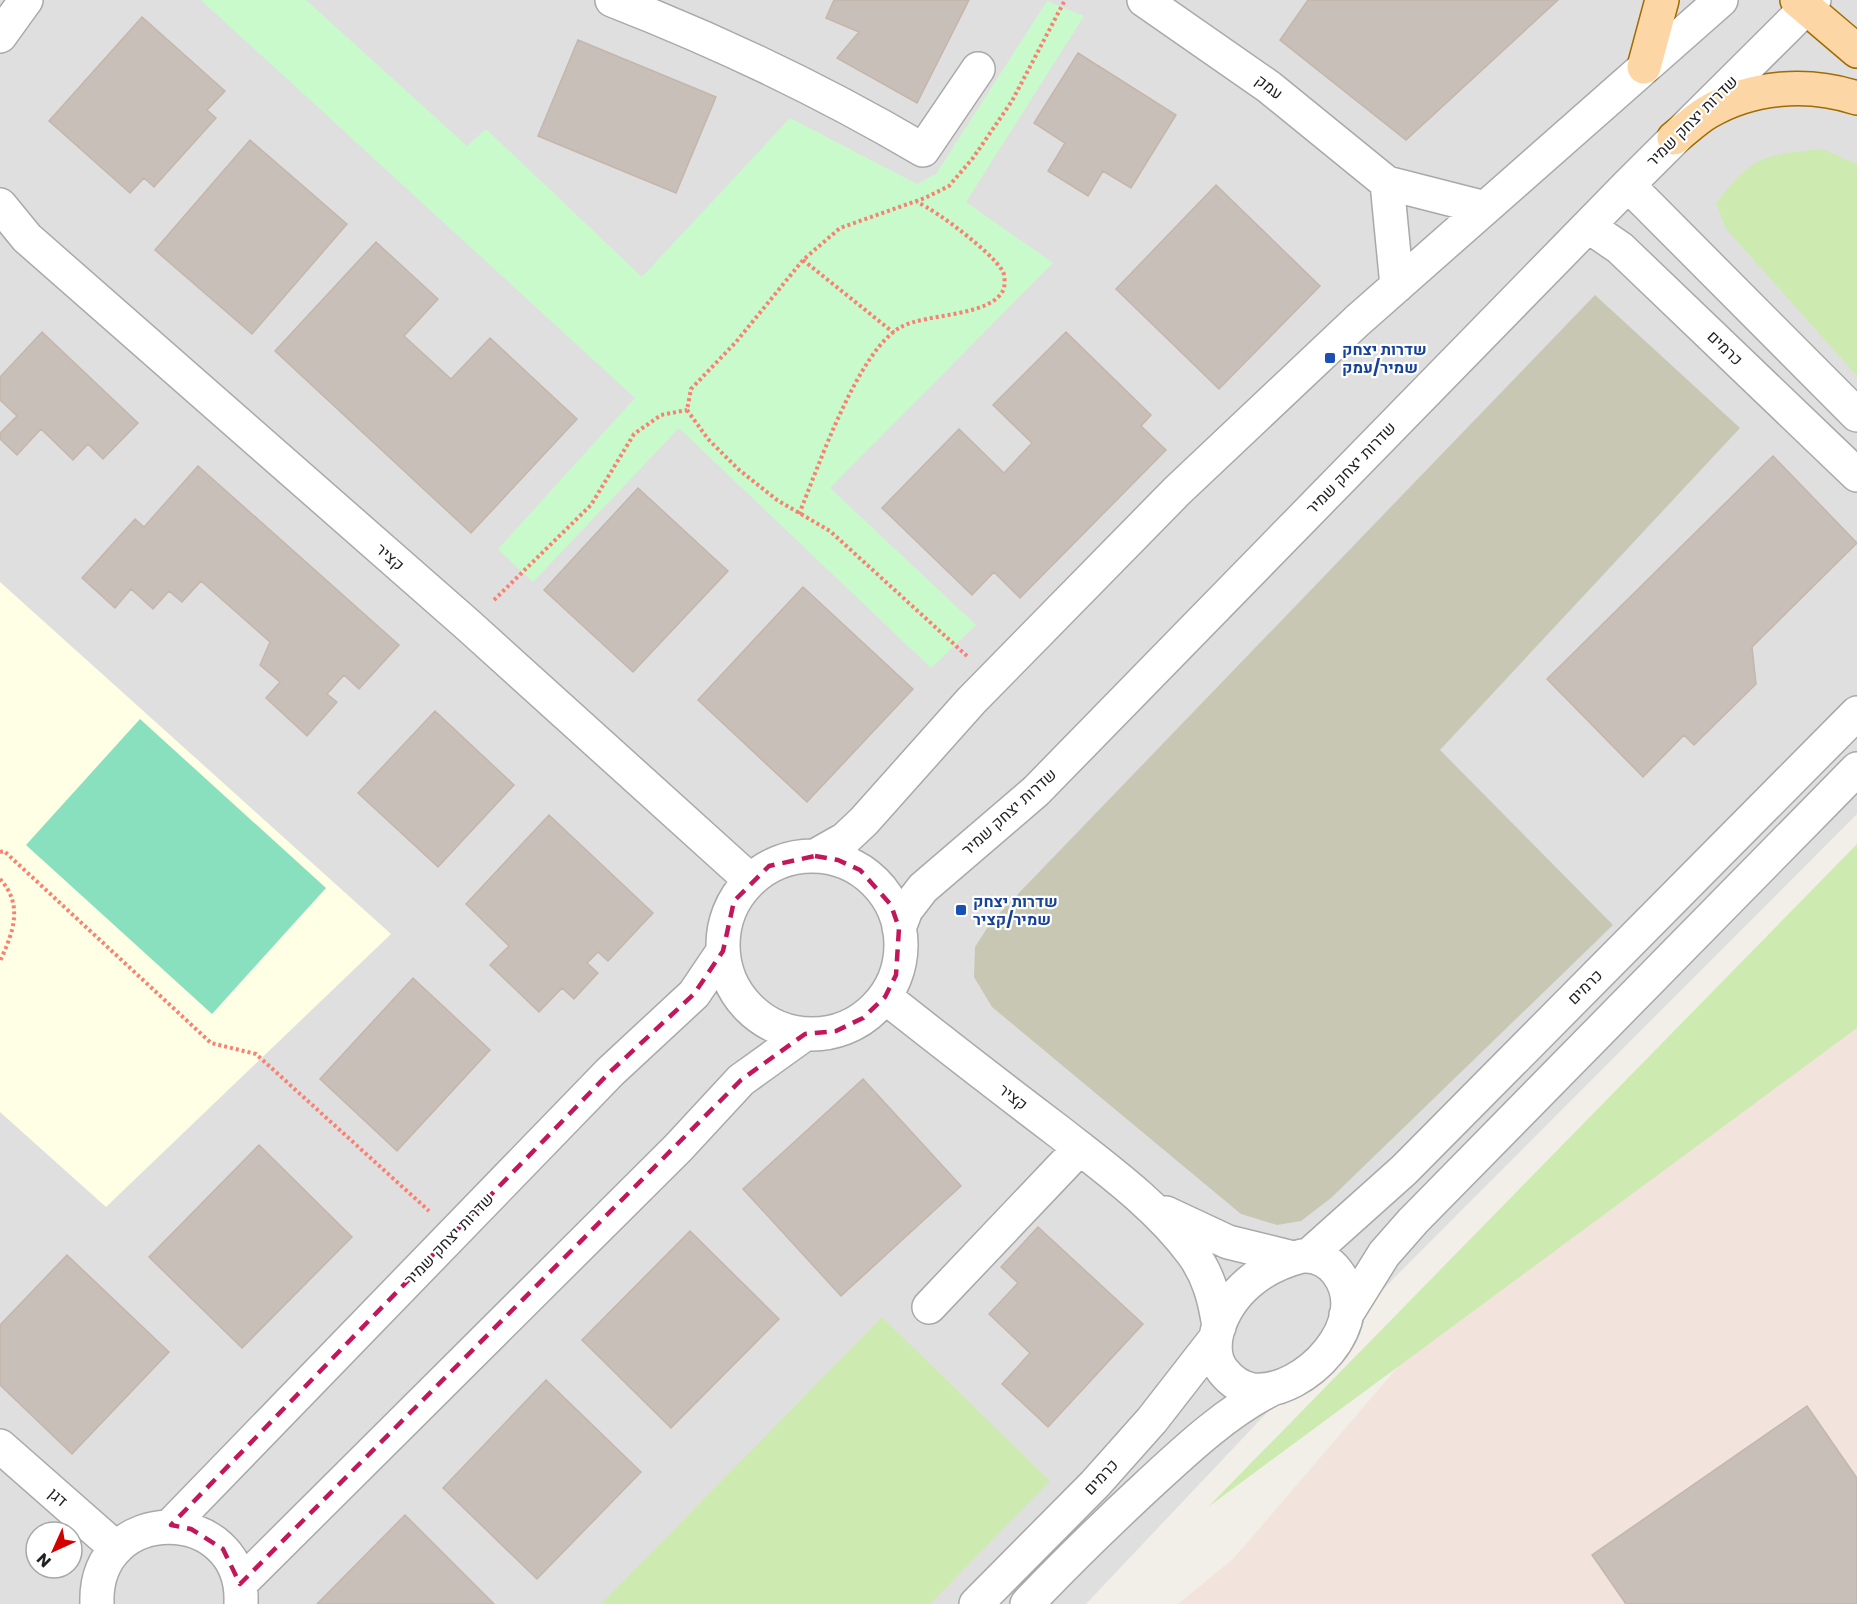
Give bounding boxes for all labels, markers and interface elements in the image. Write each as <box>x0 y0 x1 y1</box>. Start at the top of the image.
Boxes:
street label: עמק <box>1250 69 1288 105</box>
street label: שדרות יצחק שמיר <box>1641 70 1743 172</box>
street label: כרמים <box>1702 325 1748 371</box>
place label: שדרות יצחק שמיר/עמק <box>1342 338 1427 379</box>
marker: שדרות יצחק שמיר/עמק <box>1323 351 1337 365</box>
street label: שדרות יצחק שמיר <box>1301 417 1401 519</box>
street label: קציר <box>371 538 409 576</box>
street label: שדרות יצחק שמיר <box>956 763 1062 861</box>
place label: שדרות יצחק שמיר/קציר <box>973 890 1058 931</box>
marker: שדרות יצחק שמיר/קציר <box>954 903 968 917</box>
street label: כרמים <box>1562 964 1608 1010</box>
street label: קציר <box>994 1078 1032 1116</box>
street label: שדרות יצחק שמיר <box>399 1188 499 1290</box>
street label: כרמים <box>1078 1454 1124 1500</box>
street label: דגן <box>43 1482 73 1512</box>
north arrow <box>24 1520 84 1580</box>
text: N <box>31 1548 56 1573</box>

